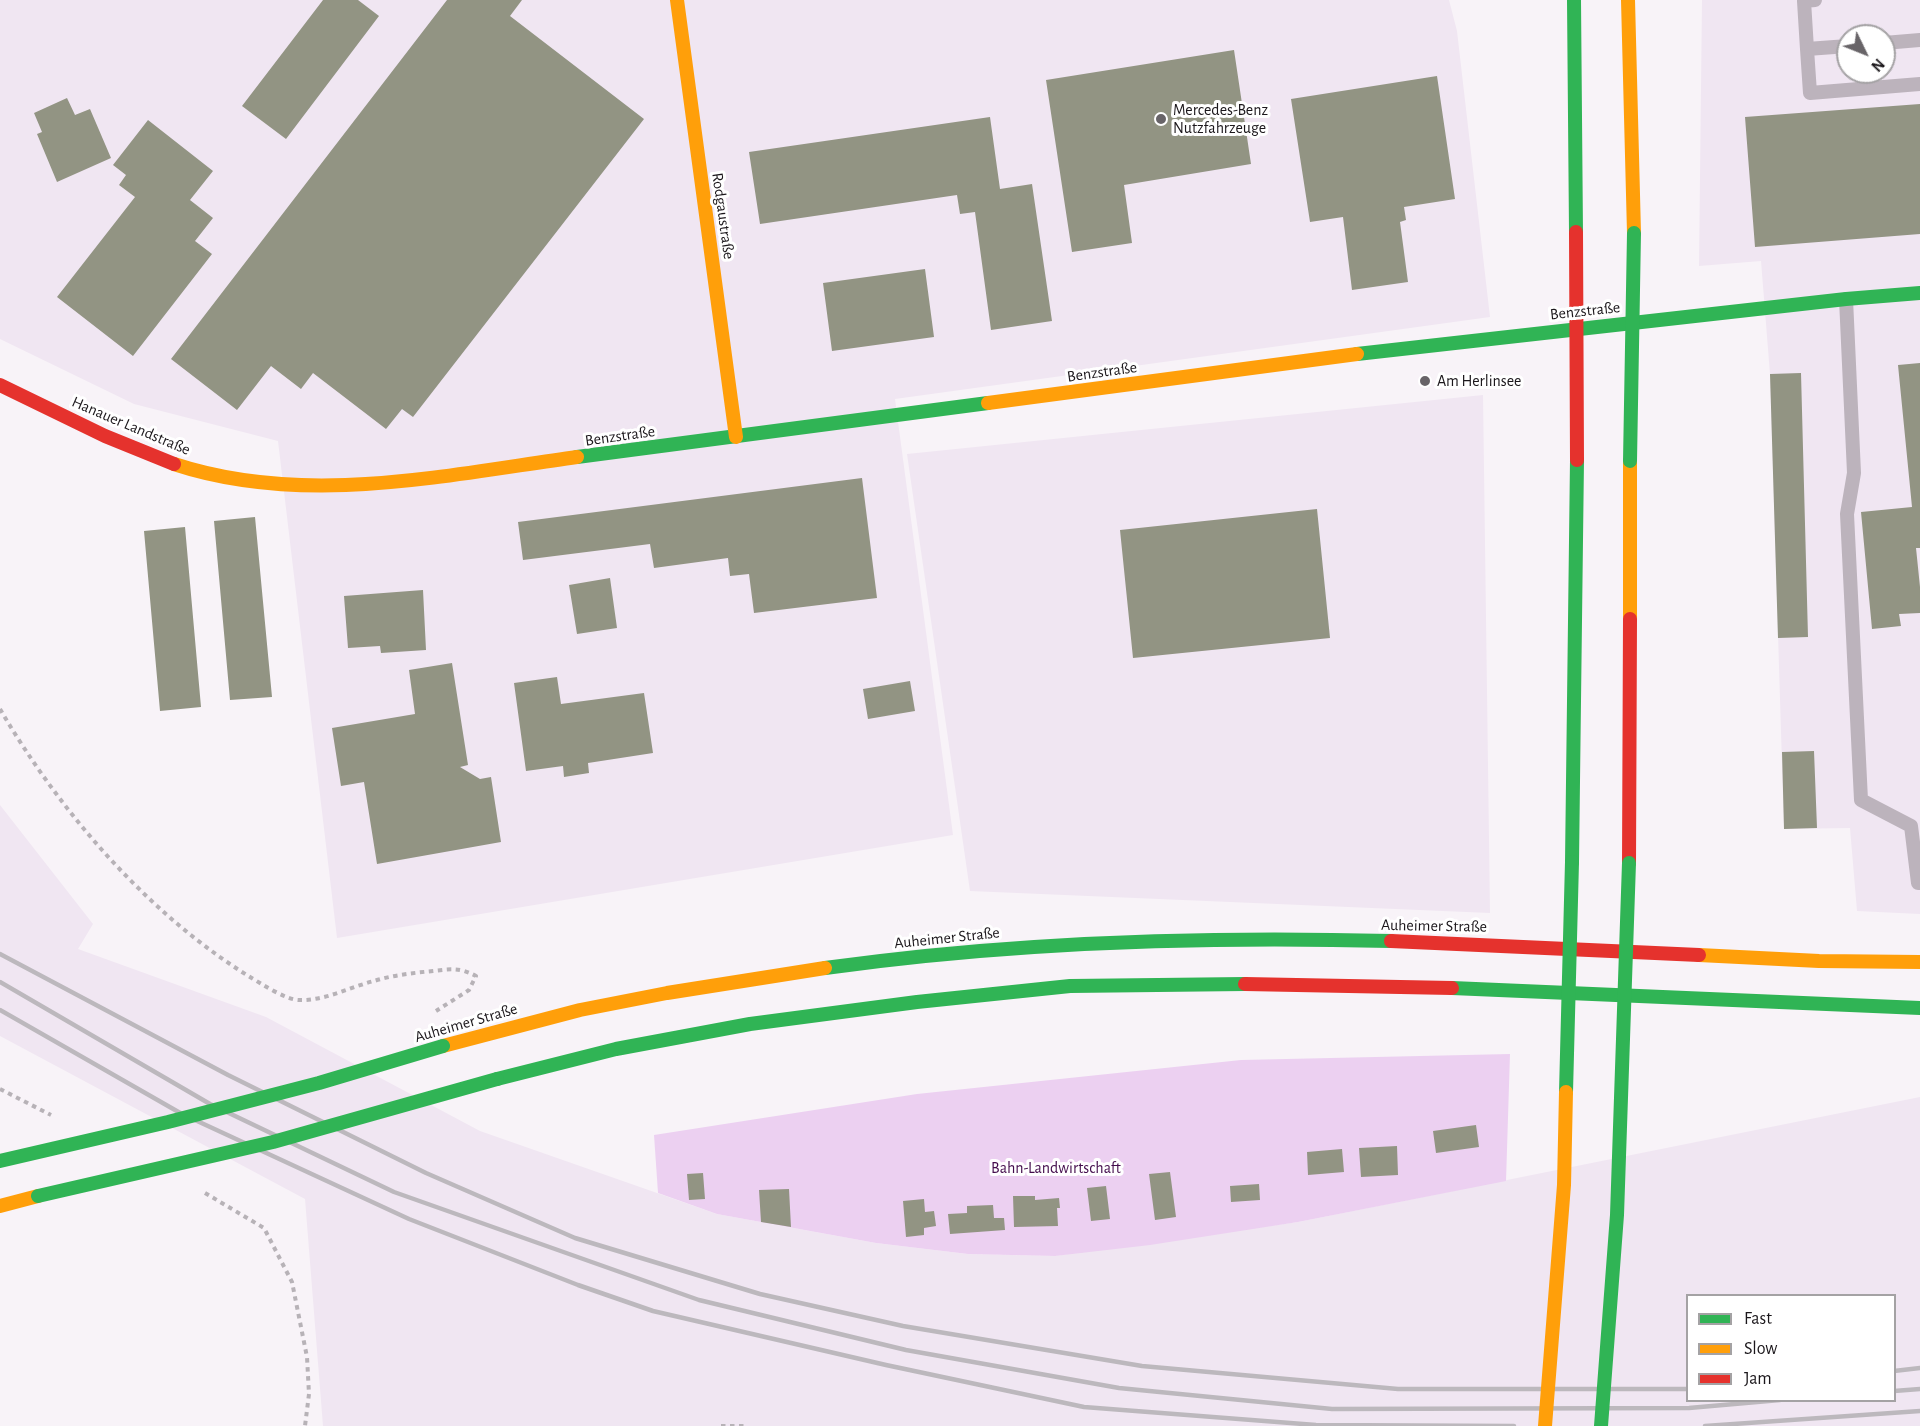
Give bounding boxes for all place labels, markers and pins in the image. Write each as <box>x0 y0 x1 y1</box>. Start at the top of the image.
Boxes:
place label: Mercedes-Benz Nutzfahrzeuge <box>1173 100 1268 138</box>
marker: Mercedes-Benz Nutzfahrzeuge <box>1154 112 1168 126</box>
place label: Am Herlinsee <box>1437 371 1521 391</box>
marker: Am Herlinsee <box>1418 374 1432 388</box>

